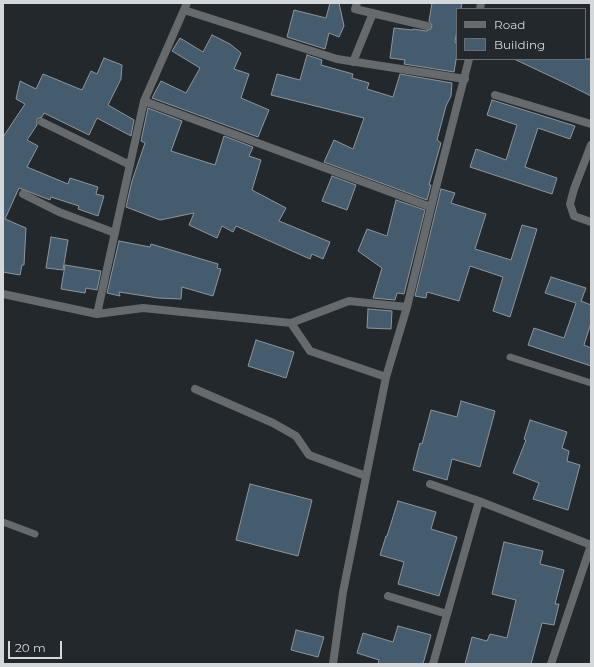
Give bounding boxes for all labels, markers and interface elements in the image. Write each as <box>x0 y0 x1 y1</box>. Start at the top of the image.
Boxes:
legend <box>456 8 586 60</box>
text: Road <box>494 17 525 32</box>
text: Building <box>494 37 545 52</box>
scale bar <box>10 633 64 659</box>
text: 20 m <box>15 640 46 655</box>

